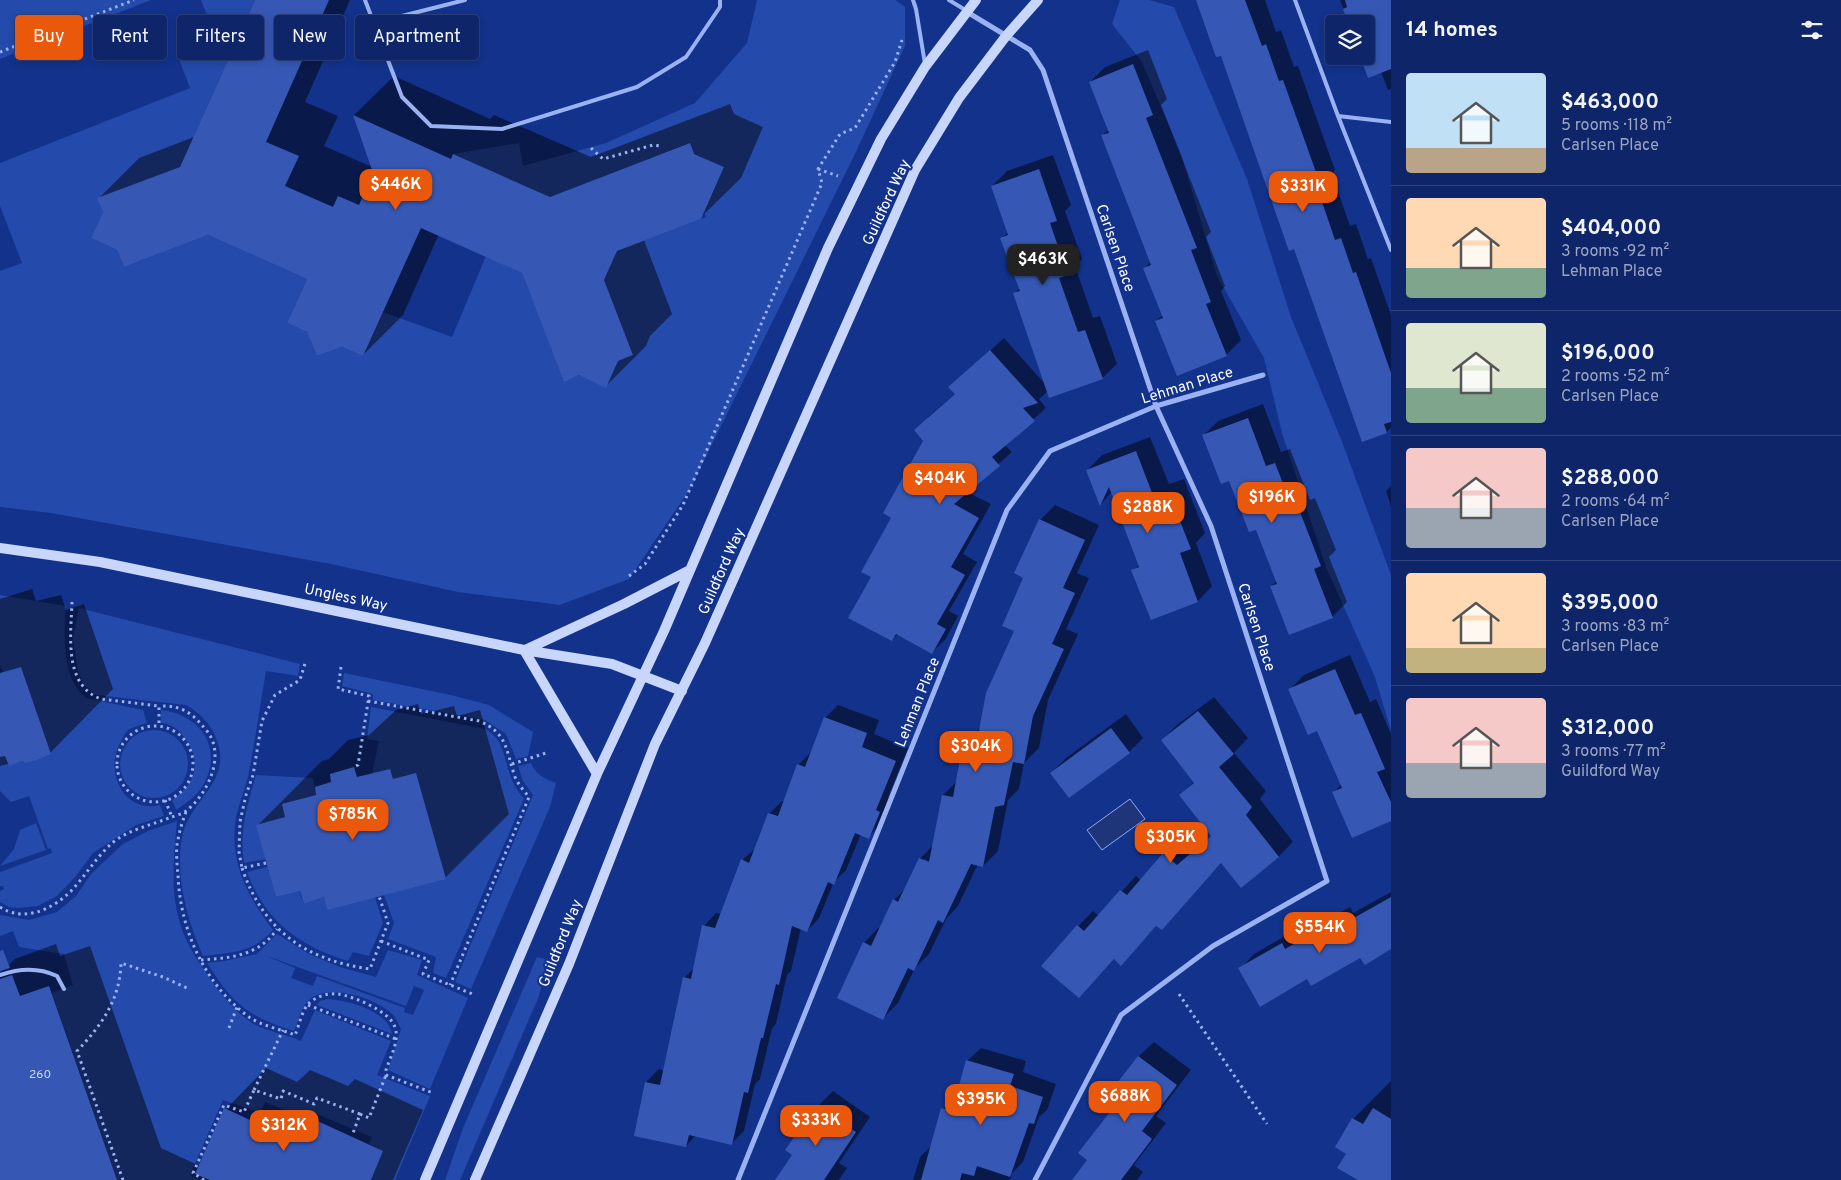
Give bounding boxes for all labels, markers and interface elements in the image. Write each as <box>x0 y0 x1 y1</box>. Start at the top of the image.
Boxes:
chip: Buy <box>15 15 83 60</box>
chip: Rent <box>93 15 167 60</box>
chip: Filters <box>177 15 264 60</box>
chip: New <box>274 15 345 60</box>
chip: Apartment <box>355 15 479 60</box>
map controls <box>1325 15 1375 65</box>
button: layers <box>1325 15 1375 65</box>
icon: filters <box>1798 16 1826 44</box>
text: 14 homes <box>1406 17 1498 44</box>
text: $463,000 <box>1561 89 1659 116</box>
icon: home <box>1446 93 1506 153</box>
text: 5 rooms · 118 m² <box>1561 116 1672 136</box>
text: Carlsen Place <box>1561 136 1659 156</box>
street label: Guildford Way <box>859 156 916 249</box>
pin: $446K <box>361 168 431 211</box>
pin: $331K <box>1268 170 1338 213</box>
text: $446K <box>370 175 422 195</box>
text: $331K <box>1280 177 1326 197</box>
street label: Carlsen Place <box>1091 202 1138 295</box>
text: $404,000 <box>1561 215 1661 242</box>
icon: home <box>1446 218 1506 278</box>
text: 3 rooms · 92 m² <box>1561 242 1669 262</box>
pin: $463K <box>1008 244 1078 286</box>
text: $463K <box>1018 250 1068 270</box>
text: Lehman Place <box>1561 262 1662 282</box>
text: $196,000 <box>1561 340 1655 367</box>
icon: home <box>1446 343 1506 403</box>
street label: Lehman Place <box>1139 363 1236 409</box>
text: 2 rooms · 52 m² <box>1561 367 1670 387</box>
text: Carlsen Place <box>1561 387 1659 407</box>
pin: $404K <box>905 462 975 505</box>
text: $288,000 <box>1561 465 1659 492</box>
icon: home <box>1446 468 1506 528</box>
text: $404K <box>914 469 966 489</box>
pin: $196K <box>1237 482 1307 524</box>
text: $196K <box>1248 488 1296 508</box>
pin: $288K <box>1113 492 1183 534</box>
text: 2 rooms · 64 m² <box>1561 492 1670 512</box>
text: $288K <box>1123 498 1173 518</box>
text: Carlsen Place <box>1561 512 1659 532</box>
street label: Guildford Way <box>695 525 750 618</box>
street label: Ungless Way <box>302 580 389 617</box>
street label: Carlsen Place <box>1232 581 1279 674</box>
text: $395,000 <box>1561 590 1659 617</box>
icon: home <box>1446 593 1506 653</box>
text: 3 rooms · 83 m² <box>1561 617 1669 637</box>
text: Carlsen Place <box>1561 637 1659 657</box>
street label: Lehman Place <box>892 655 945 750</box>
text: $312,000 <box>1561 715 1654 742</box>
icon: home <box>1446 718 1506 778</box>
pin: $304K <box>941 730 1011 773</box>
text: $304K <box>950 737 1002 757</box>
text: 3 rooms · 77 m² <box>1561 742 1666 762</box>
text: Guildford Way <box>1561 762 1660 782</box>
pin: $785K <box>318 798 388 841</box>
text: $785K <box>329 805 377 825</box>
pin: $305K <box>1136 822 1206 864</box>
text: $305K <box>1146 828 1196 848</box>
street label: Guildford Way <box>535 897 588 990</box>
pin: $554K <box>1285 912 1355 954</box>
text: $554K <box>1294 918 1346 938</box>
house number: 260 <box>29 1067 51 1083</box>
pin: $688K <box>1090 1080 1160 1123</box>
pin: $395K <box>946 1084 1016 1126</box>
text: $688K <box>1100 1087 1150 1107</box>
text: $395K <box>956 1090 1006 1110</box>
pin: $333K <box>781 1104 851 1147</box>
pin: $312K <box>249 1110 319 1152</box>
text: $333K <box>791 1111 841 1131</box>
text: $312K <box>261 1116 307 1136</box>

